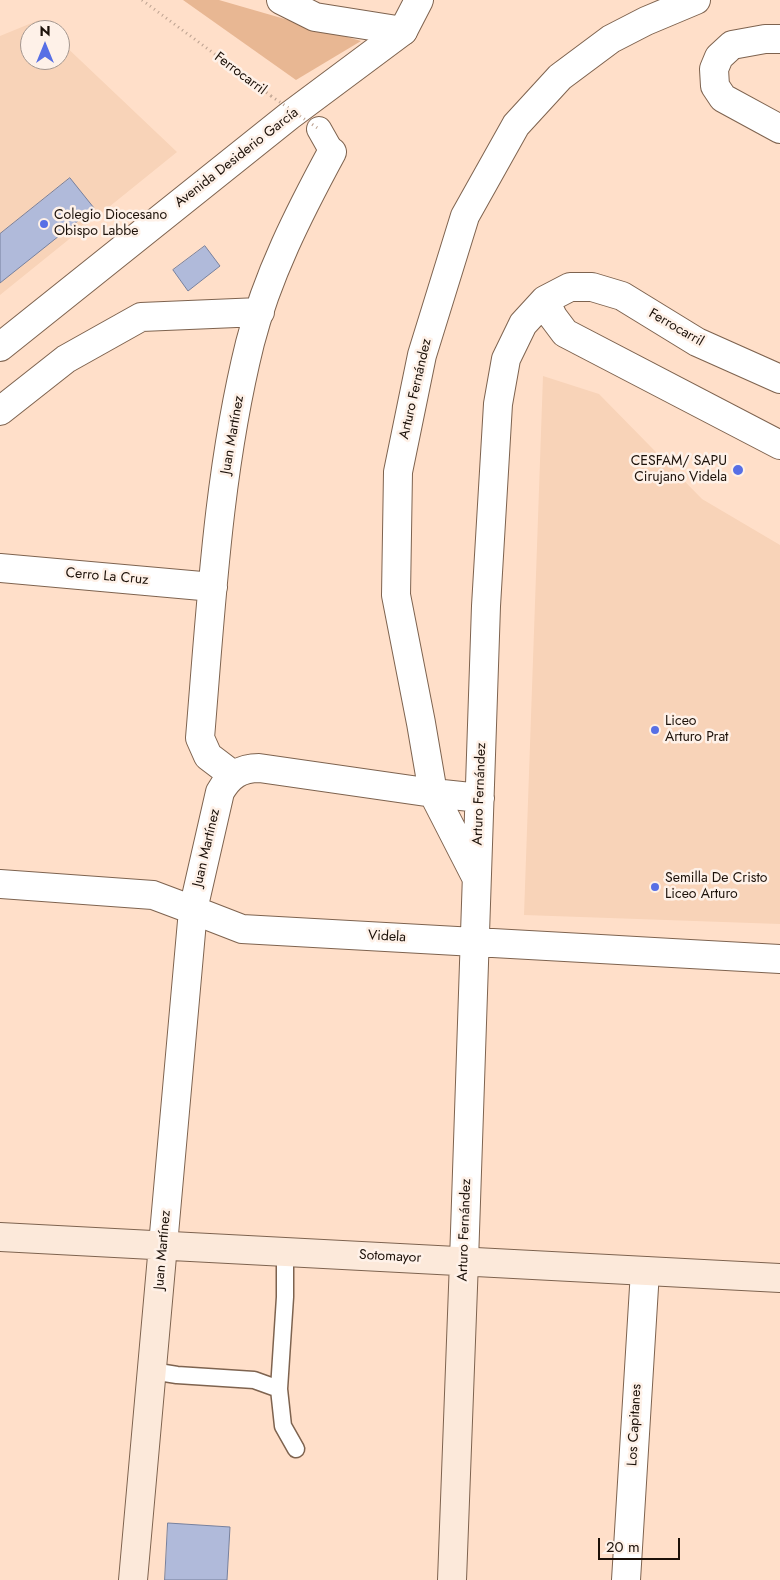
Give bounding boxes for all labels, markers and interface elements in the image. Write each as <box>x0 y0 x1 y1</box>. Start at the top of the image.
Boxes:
north arrow <box>20 20 70 70</box>
text: N <box>39 21 51 41</box>
street label: Ferrocarril <box>211 49 269 99</box>
street label: Avenida Desiderio García <box>172 104 302 212</box>
place label: Colegio Diocesano Obispo Labbe <box>54 208 167 240</box>
marker: Colegio Diocesano Obispo Labbe <box>38 218 50 230</box>
street label: Ferrocarril <box>646 306 706 350</box>
street label: Arturo Fernández <box>396 337 436 441</box>
street label: Juan Martínez <box>218 394 248 476</box>
place label: CESFAM/ SAPU Cirujano Videla <box>631 454 727 487</box>
marker: CESFAM/ SAPU Cirujano Videla <box>731 463 745 477</box>
street label: Cerro La Cruz <box>65 565 149 589</box>
place label: Liceo Arturo Prat <box>665 714 728 746</box>
marker: Liceo Arturo Prat <box>649 724 661 736</box>
street label: Arturo Fernández <box>470 742 490 846</box>
street label: Juan Martínez <box>190 807 224 889</box>
place label: Semilla De Cristo Liceo Arturo <box>665 871 767 904</box>
marker: Semilla De Cristo Liceo Arturo <box>649 881 661 893</box>
street label: Videla <box>368 928 406 946</box>
street label: Arturo Fernández <box>455 1178 475 1282</box>
street label: Juan Martínez <box>151 1210 175 1290</box>
street label: Sotomayor <box>358 1247 422 1267</box>
street label: Los Capitanes <box>624 1384 646 1466</box>
scale bar <box>600 1528 682 1560</box>
text: 20 m <box>606 1536 640 1558</box>

